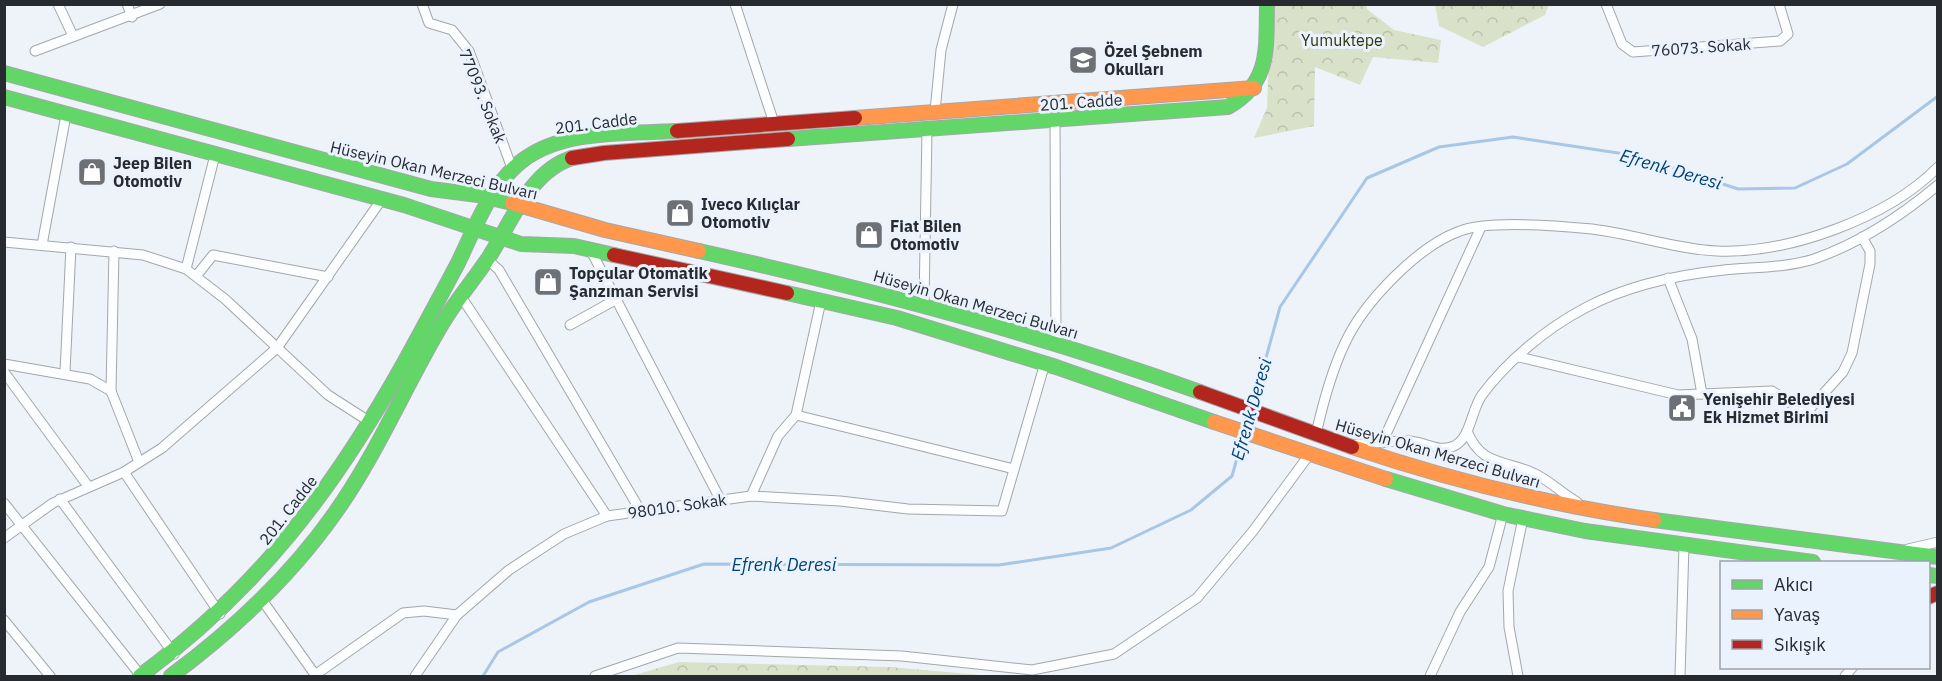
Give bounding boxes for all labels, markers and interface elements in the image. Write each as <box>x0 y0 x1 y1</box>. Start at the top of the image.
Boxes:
park label: Yumuktepe <box>1301 30 1383 50</box>
street label: 76073. Sokak <box>1651 34 1752 60</box>
place label: Özel Şebnem Okulları <box>1104 41 1203 79</box>
school or university icon: Özel Şebnem Okulları <box>1067 44 1099 76</box>
street label: 77093. Sokak <box>455 46 511 146</box>
street label: 201. Cadde <box>1039 89 1123 115</box>
street label: 201. Cadde <box>554 108 638 138</box>
street label: Hüseyin Okan Merzeci Bulvarı <box>328 136 540 204</box>
water label: Efrenk Deresi <box>1617 143 1725 195</box>
place label: Jeep Bilen Otomotiv <box>113 153 192 191</box>
shop icon: Jeep Bilen Otomotiv <box>76 156 108 188</box>
place label: Iveco Kılıçlar Otomotiv <box>701 194 800 232</box>
shop icon: Iveco Kılıçlar Otomotiv <box>664 197 696 229</box>
place label: Fiat Bilen Otomotiv <box>890 216 961 254</box>
shop icon: Fiat Bilen Otomotiv <box>853 219 885 251</box>
place label: Topçular Otomatik Şanzıman Servisi <box>569 263 709 301</box>
street label: Hüseyin Okan Merzeci Bulvarı <box>871 265 1081 343</box>
shop icon: Topçular Otomatik Şanzıman Servisi <box>532 266 564 298</box>
water label: Efrenk Deresi <box>1225 355 1277 463</box>
place label: Yenişehir Belediyesi Ek Hizmet Birimi <box>1703 389 1855 427</box>
public building icon: Yenişehir Belediyesi Ek Hizmet Birimi <box>1666 392 1698 424</box>
street label: Hüseyin Okan Merzeci Bulvarı <box>1333 414 1543 492</box>
street label: 201. Cadde <box>255 471 321 549</box>
street label: 98010. Sokak <box>626 489 728 523</box>
water label: Efrenk Deresi <box>732 553 837 576</box>
legend <box>1720 561 1930 669</box>
text: Akıcı <box>1774 573 1813 596</box>
text: Yavaş <box>1774 603 1820 626</box>
text: Sıkışık <box>1774 633 1826 656</box>

